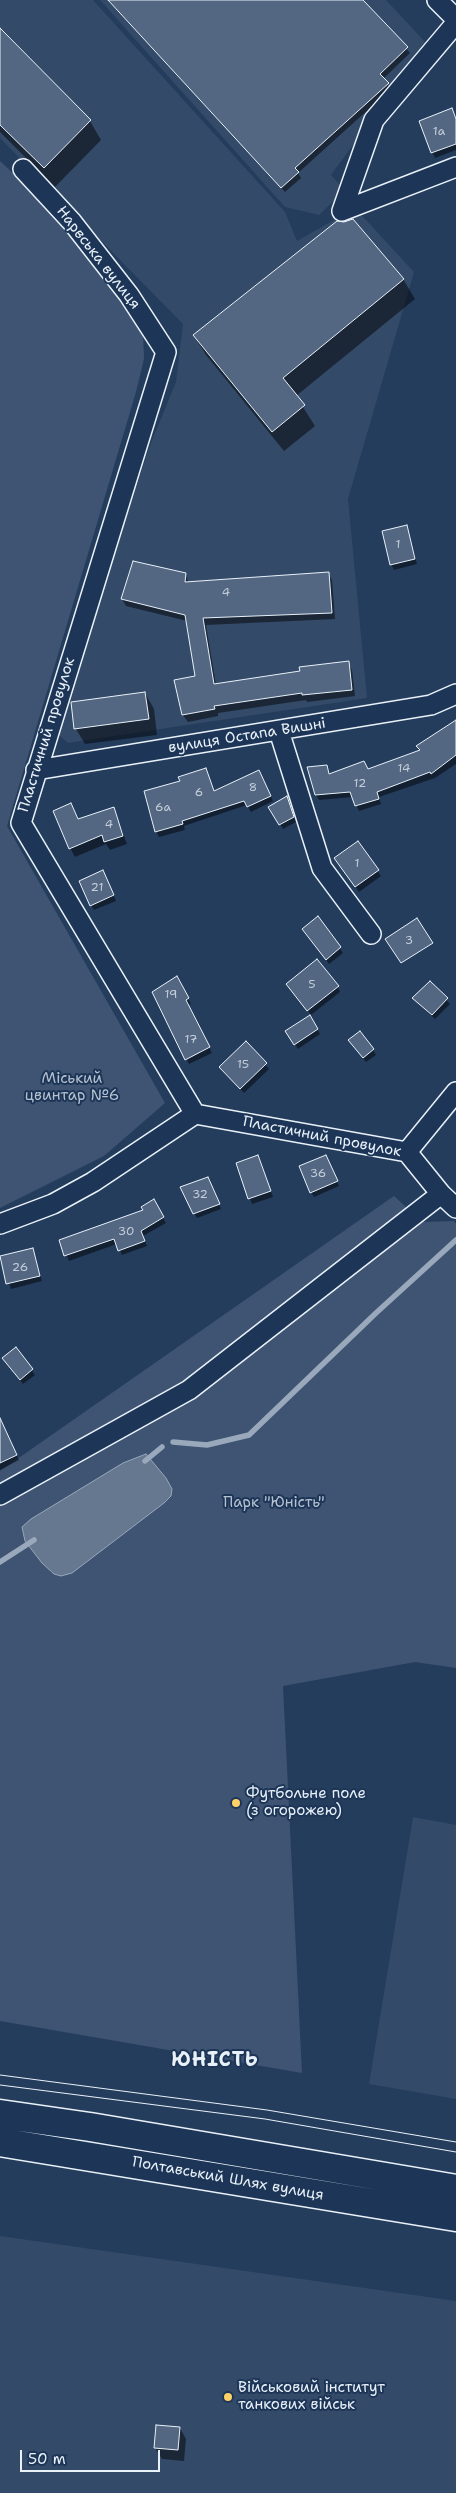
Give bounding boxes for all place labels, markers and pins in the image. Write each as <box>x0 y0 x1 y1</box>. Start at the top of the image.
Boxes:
place label: Футбольне поле (з огорожею) <box>246 1785 366 1820</box>
marker: Футбольне поле (з огорожею) <box>230 1797 242 1809</box>
place label: Військовий інститут танкових військ <box>238 2379 385 2414</box>
marker: Військовий інститут танкових військ <box>222 2391 234 2403</box>

